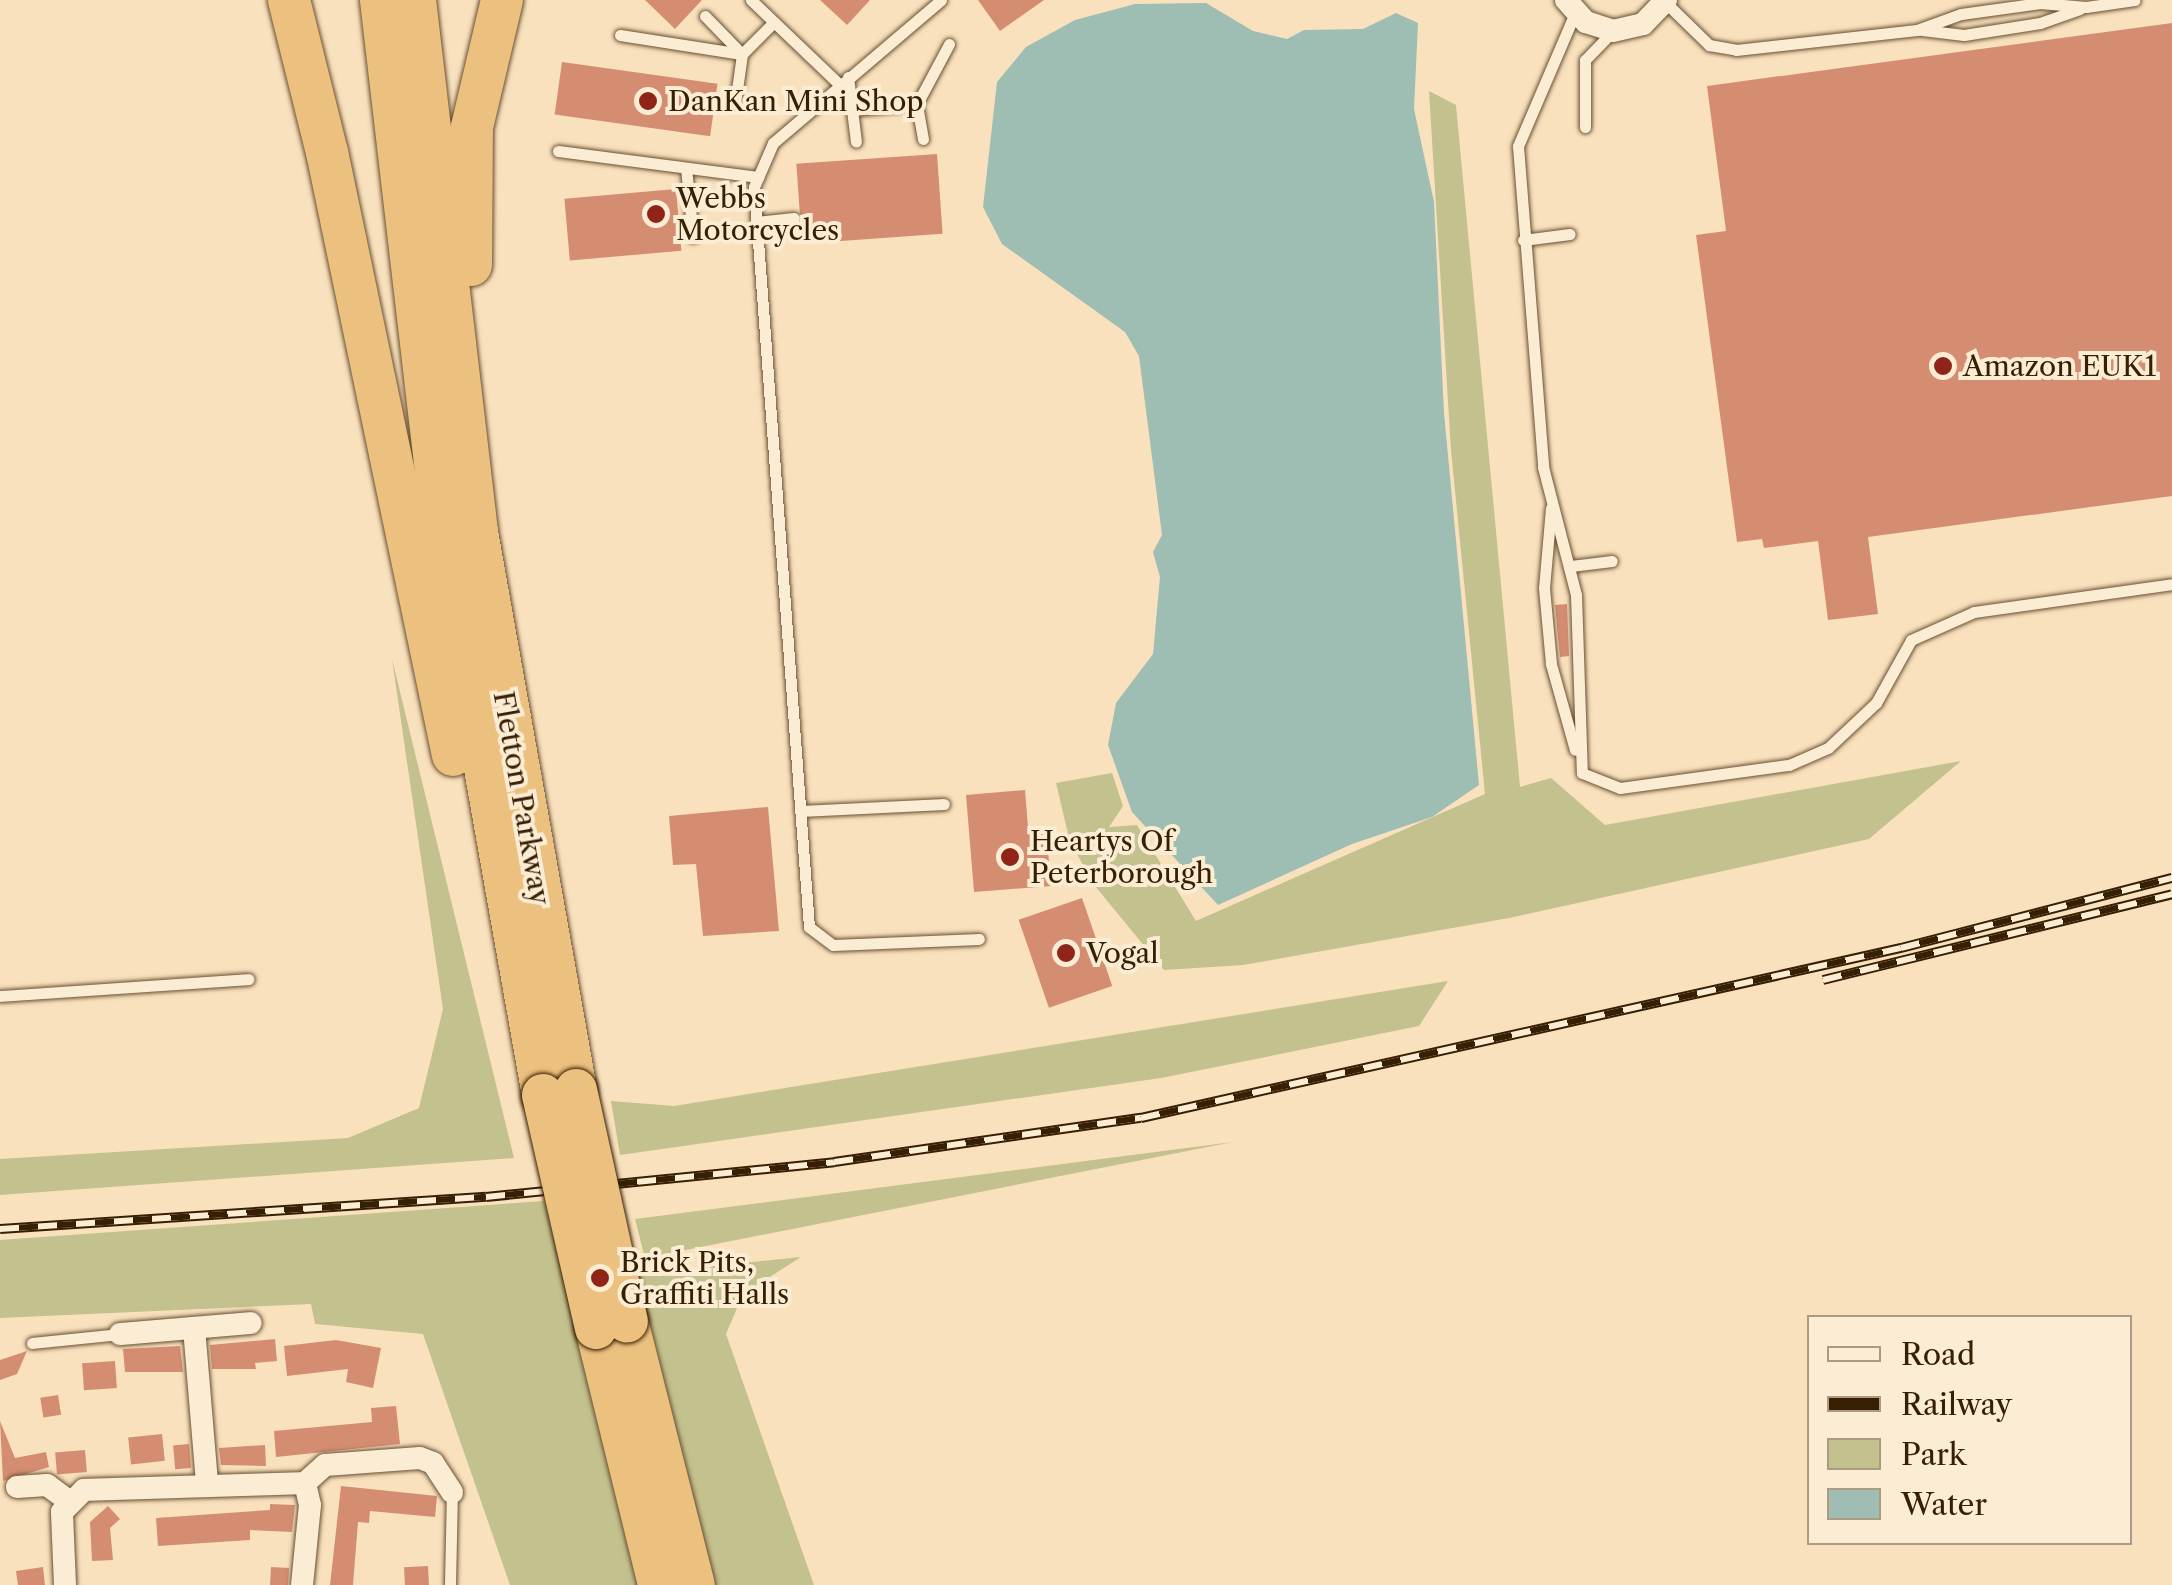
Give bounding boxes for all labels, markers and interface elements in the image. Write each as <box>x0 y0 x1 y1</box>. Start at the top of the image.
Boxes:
place label: DanKan Mini Shop <box>668 84 924 118</box>
marker: DanKan Mini Shop <box>637 90 659 112</box>
place label: Webbs Motorcycles <box>676 181 839 247</box>
marker: Webbs Motorcycles <box>645 203 667 225</box>
place label: Amazon EUK1 <box>1963 349 2156 383</box>
marker: Amazon EUK1 <box>1932 355 1954 377</box>
street label: Fletton Parkway <box>487 689 557 907</box>
place label: Heartys Of Peterborough <box>1030 824 1213 890</box>
marker: Heartys Of Peterborough <box>999 846 1021 868</box>
place label: Vogal <box>1086 936 1159 970</box>
marker: Vogal <box>1055 942 1077 964</box>
place label: Brick Pits, Graffiti Halls <box>620 1245 789 1311</box>
marker: Brick Pits, Graffiti Halls <box>589 1267 611 1289</box>
legend <box>1807 1315 2132 1545</box>
text: Road <box>1901 1336 1975 1373</box>
text: Railway <box>1901 1386 2012 1423</box>
text: Park <box>1901 1436 1966 1473</box>
text: Water <box>1901 1486 1987 1523</box>

